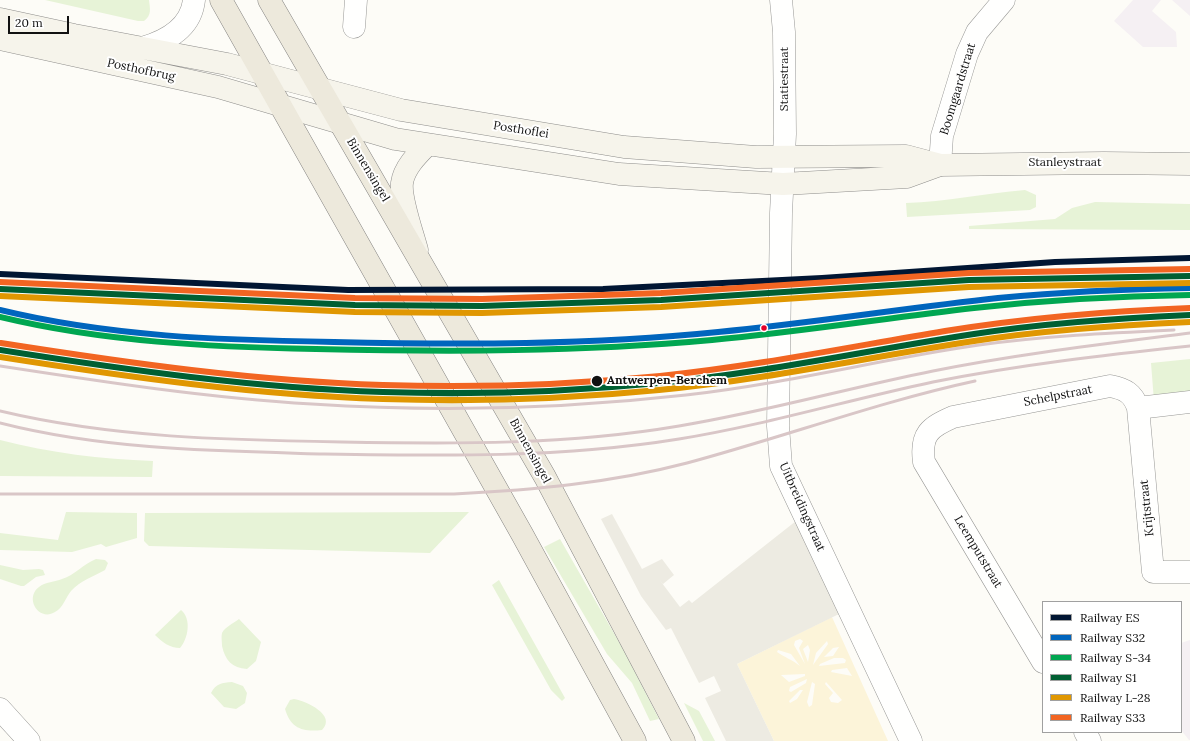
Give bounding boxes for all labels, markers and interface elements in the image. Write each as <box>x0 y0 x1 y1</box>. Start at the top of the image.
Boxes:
scale bar <box>10 8 71 34</box>
text: 20 m <box>15 15 43 30</box>
street label: Boomgaardstraat <box>937 41 979 137</box>
street label: Statiestraat <box>778 47 792 111</box>
street label: Posthofbrug <box>106 56 176 84</box>
street label: Posthoflei <box>492 119 550 141</box>
street label: Binnensingel <box>343 136 393 204</box>
street label: Stanleystraat <box>1028 156 1102 170</box>
unlabelled marker <box>759 323 769 333</box>
marker: Antwerpen-Berchem <box>590 374 604 388</box>
place label: Antwerpen-Berchem <box>607 374 727 388</box>
street label: Schelpstraat <box>1022 382 1094 410</box>
street label: Binnensingel <box>506 416 554 486</box>
street label: Uitbreidingstraat <box>776 460 828 554</box>
street label: Krijtstraat <box>1137 479 1157 537</box>
street label: Leemputstraat <box>951 513 1005 591</box>
legend <box>1042 601 1182 733</box>
text: Railway ES <box>1080 610 1140 625</box>
text: Railway S32 <box>1080 630 1145 645</box>
text: Railway S-34 <box>1080 650 1151 665</box>
text: Railway S1 <box>1080 670 1137 685</box>
text: Railway L-28 <box>1080 690 1151 705</box>
text: Railway S33 <box>1080 710 1146 725</box>

